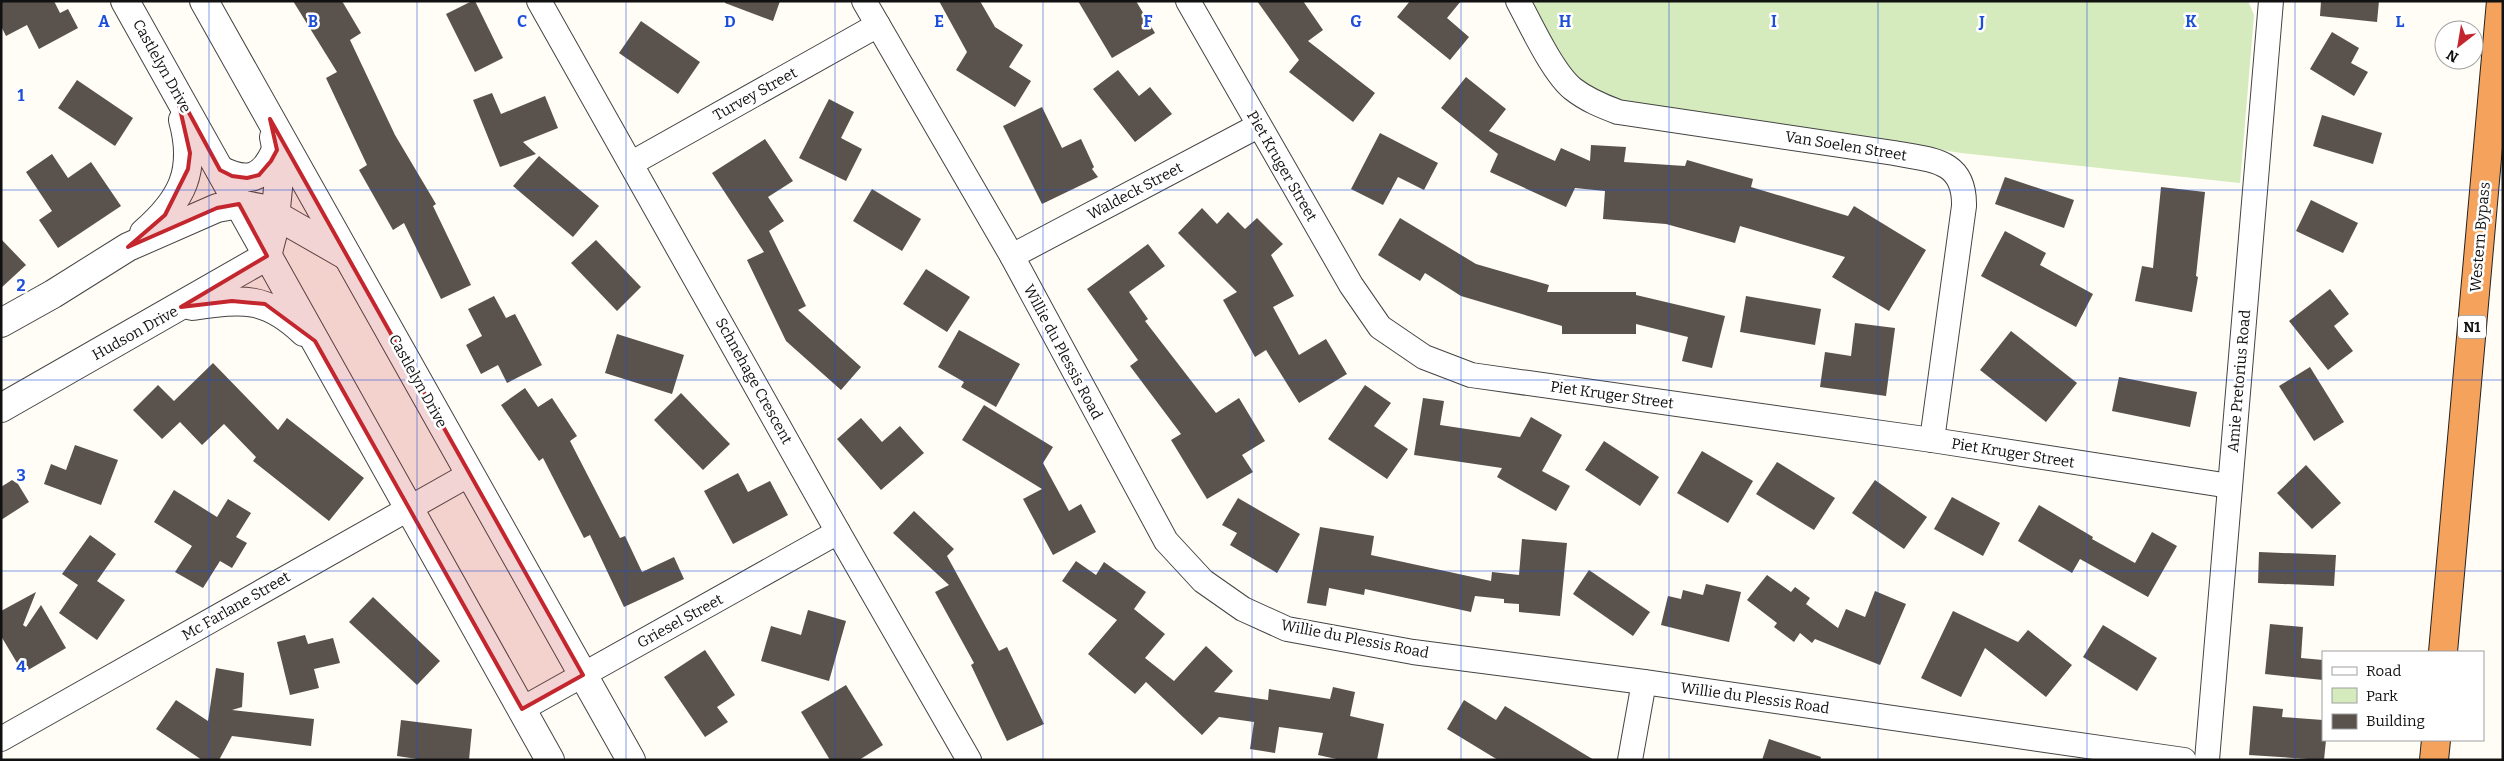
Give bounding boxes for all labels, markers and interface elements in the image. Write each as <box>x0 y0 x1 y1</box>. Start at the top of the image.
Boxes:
text: A <box>98 12 110 31</box>
text: B <box>308 12 318 31</box>
text: C <box>517 12 527 31</box>
text: D <box>724 12 736 31</box>
text: E <box>934 12 944 31</box>
text: F <box>1144 12 1153 31</box>
text: G <box>1350 12 1362 31</box>
text: H <box>1559 12 1572 31</box>
text: I <box>1771 12 1777 31</box>
text: J <box>1978 12 1985 31</box>
text: K <box>2185 12 2197 31</box>
text: L <box>2396 12 2405 31</box>
street label: Castlelyn Drive <box>129 16 195 116</box>
north arrow <box>2434 20 2484 70</box>
text: N <box>2443 46 2462 66</box>
street label: Turvey Street <box>710 63 801 124</box>
text: 1 <box>18 86 25 105</box>
street label: Piet Kruger Street <box>1243 108 1321 225</box>
street label: Van Soelen Street <box>1784 128 1909 165</box>
street label: Waldeck Street <box>1084 158 1186 224</box>
street label: Western Bypass <box>2466 181 2494 293</box>
text: 2 <box>16 276 26 295</box>
street label: Willie du Plessis Road <box>1020 281 1106 423</box>
street label: Hudson Drive <box>89 302 181 364</box>
street label: Amie Pretorius Road <box>2224 309 2254 453</box>
street label: Schnehage Crescent <box>712 315 796 448</box>
road number: N1 <box>2458 316 2486 338</box>
street label: Castlelyn Drive <box>385 331 451 431</box>
street label: Piet Kruger Street <box>1549 377 1675 413</box>
street label: Piet Kruger Street <box>1950 434 2076 472</box>
text: 3 <box>16 466 26 485</box>
street label: Mc Farlane Street <box>179 567 294 644</box>
street label: Griesel Street <box>634 590 726 652</box>
street label: Willie du Plessis Road <box>1280 616 1431 662</box>
legend <box>2322 651 2484 741</box>
text: 4 <box>16 657 26 676</box>
text: Road <box>2366 662 2401 680</box>
street label: Willie du Plessis Road <box>1679 679 1831 717</box>
text: Park <box>2366 687 2398 705</box>
text: Building <box>2366 712 2425 730</box>

